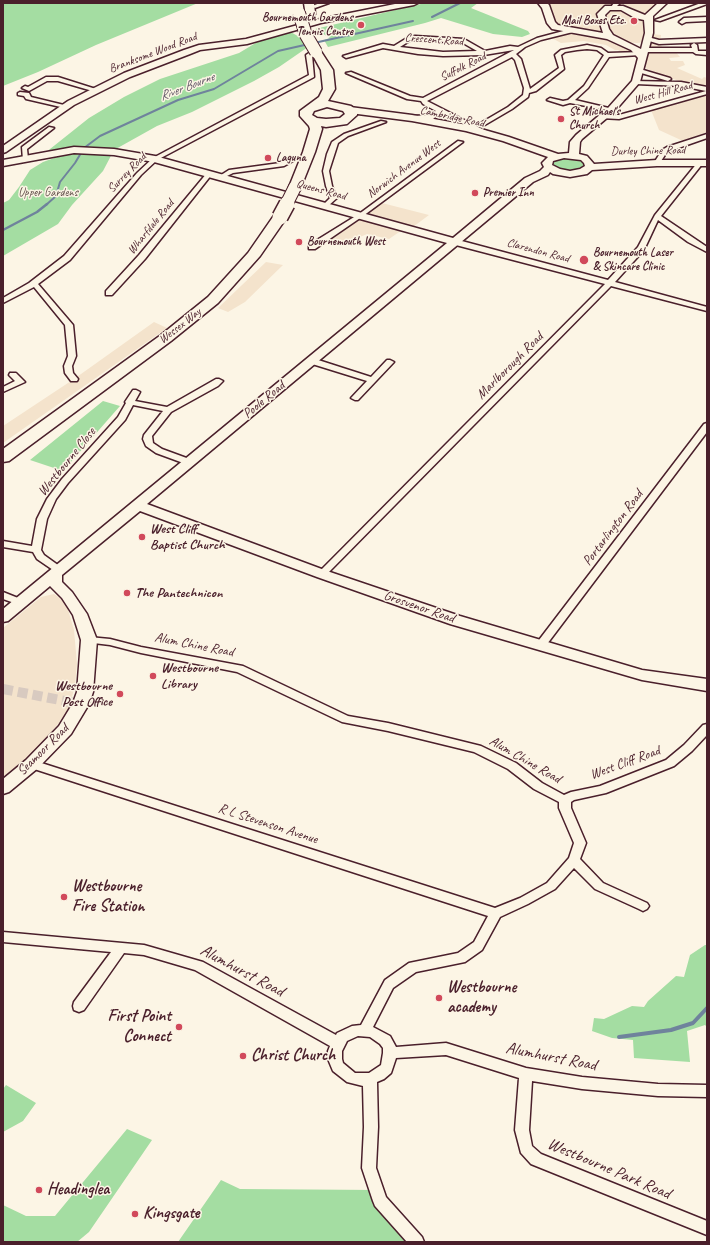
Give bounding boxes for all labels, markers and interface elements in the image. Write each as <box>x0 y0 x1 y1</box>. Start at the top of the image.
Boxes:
place label: Bournemouth Gardens Tennis Centre <box>262 11 353 39</box>
place label: Mail Boxes Etc. <box>562 14 626 28</box>
marker: Mail Boxes Etc. <box>629 16 639 26</box>
marker: Bournemouth Gardens Tennis Centre <box>356 20 366 30</box>
street label: Branksome Wood Road <box>107 30 199 76</box>
street label: Crescent Road <box>404 31 464 49</box>
street label: Suffolk Road <box>438 49 488 85</box>
water label: River Bourne <box>158 70 216 104</box>
street label: West Hill Road <box>632 78 694 108</box>
street label: Cambridge Road <box>419 103 485 131</box>
place label: St Michael's Church <box>569 105 620 133</box>
marker: St Michael's Church <box>556 114 566 124</box>
street label: Norwich Avenue West <box>364 137 444 201</box>
street label: Durley Chine Road <box>611 143 685 159</box>
street label: Surrey Road <box>105 150 149 196</box>
place label: Laguna <box>276 151 306 165</box>
marker: Laguna <box>263 153 273 163</box>
street label: Queens Road <box>295 176 347 204</box>
park label: Upper Gardens <box>18 186 78 200</box>
place label: Premier Inn <box>483 186 534 200</box>
marker: Premier Inn <box>470 188 480 198</box>
street label: Wharfdale Road <box>125 197 177 257</box>
place label: Bournemouth West <box>307 235 385 249</box>
street label: Clarendon Road <box>505 236 571 266</box>
marker: Bournemouth West <box>294 237 304 247</box>
place label: Bournemouth Laser & Skincare Clinic <box>593 246 673 274</box>
marker: Bournemouth Laser & Skincare Clinic <box>578 254 590 266</box>
street label: Wessex Way <box>156 305 204 347</box>
street label: Marlborough Road <box>473 329 547 403</box>
street label: Poole Road <box>240 378 288 422</box>
street label: Westbourne Close <box>34 424 100 500</box>
street label: Portarlington Road <box>579 487 647 569</box>
place label: West Cliff Baptist Church <box>150 521 225 554</box>
marker: West Cliff Baptist Church <box>137 532 147 542</box>
place label: The Pantechnicon <box>135 585 222 601</box>
street label: Grosvenor Road <box>381 587 457 627</box>
marker: The Pantechnicon <box>122 588 132 598</box>
street label: Alum Chine Road <box>153 629 235 661</box>
place label: Westbourne Library <box>161 660 218 692</box>
marker: Westbourne Library <box>148 671 158 681</box>
place label: Westbourne Post Office <box>55 678 112 710</box>
marker: Westbourne Post Office <box>115 689 125 699</box>
street label: Seamoor Road <box>14 721 72 779</box>
street label: Alum Chine Road <box>486 733 564 787</box>
street label: West Cliff Road <box>588 743 662 783</box>
street label: R L Stevenson Avenue <box>216 800 320 848</box>
place label: Westbourne Fire Station <box>72 877 144 917</box>
marker: Westbourne Fire Station <box>59 892 69 902</box>
street label: Alumhurst Road <box>196 940 288 1002</box>
place label: Westbourne academy <box>447 978 516 1018</box>
marker: Westbourne academy <box>434 993 444 1003</box>
place label: First Point Connect <box>107 1007 171 1047</box>
marker: First Point Connect <box>174 1022 184 1032</box>
street label: Alumhurst Road <box>504 1038 598 1076</box>
place label: Christ Church <box>251 1046 335 1066</box>
marker: Christ Church <box>238 1051 248 1061</box>
street label: Westbourne Park Road <box>544 1134 674 1204</box>
place label: Headinglea <box>47 1180 109 1200</box>
marker: Headinglea <box>34 1185 44 1195</box>
place label: Kingsgate <box>143 1204 200 1224</box>
marker: Kingsgate <box>130 1209 140 1219</box>

